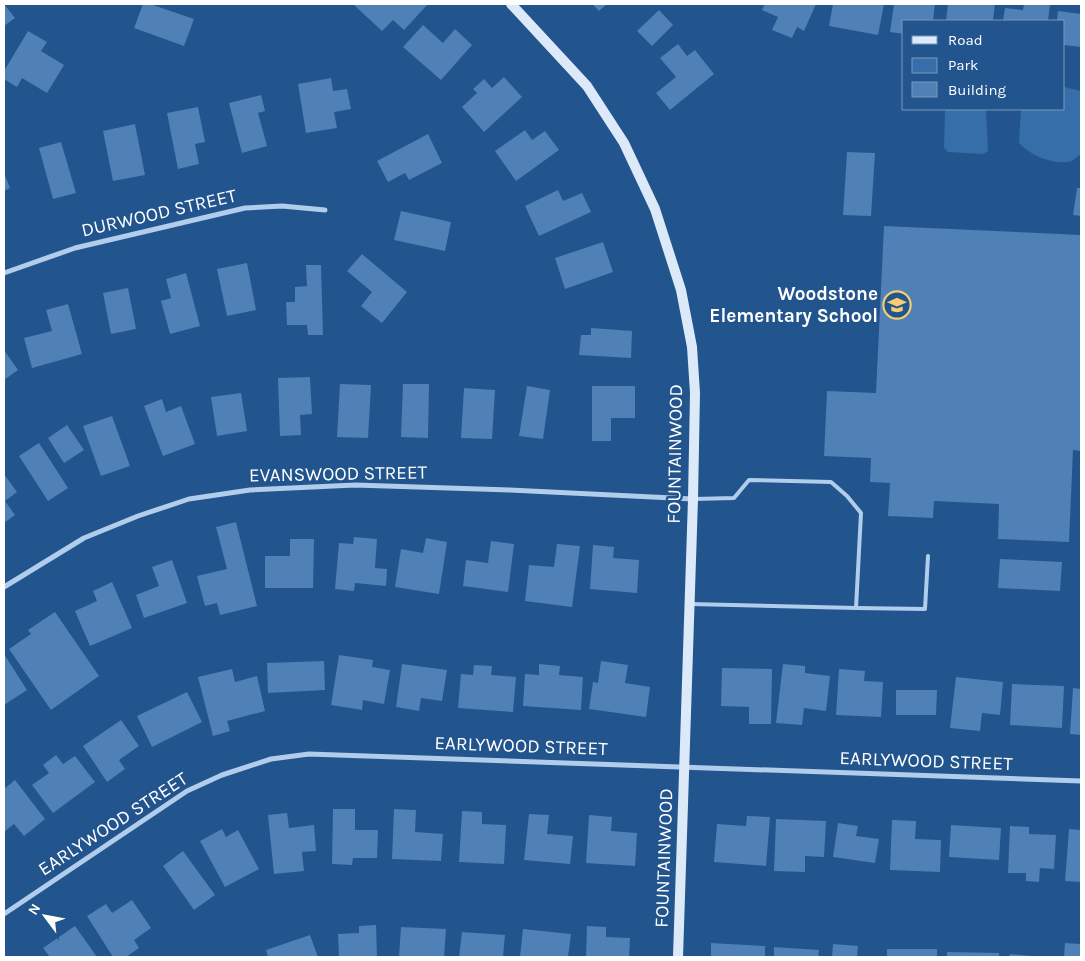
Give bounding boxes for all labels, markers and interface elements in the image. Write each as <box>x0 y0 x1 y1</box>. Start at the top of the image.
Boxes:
legend <box>902 20 1065 110</box>
text: Road <box>948 31 983 49</box>
text: Park <box>948 56 978 74</box>
text: Building <box>948 81 1006 99</box>
street label: DURWOOD STREET <box>79 184 239 242</box>
place label: Woodstone Elementary School <box>709 283 878 327</box>
school or university icon: Woodstone Elementary School <box>882 290 912 320</box>
street label: FOUNTAINWOOD <box>663 384 687 524</box>
street label: EVANSWOOD STREET <box>249 461 428 487</box>
street label: EARLYWOOD STREET <box>434 732 608 760</box>
street label: EARLYWOOD STREET <box>839 747 1013 775</box>
street label: EARLYWOOD STREET <box>34 767 192 880</box>
street label: FOUNTAINWOOD <box>651 788 677 928</box>
north arrow <box>20 891 70 941</box>
text: N <box>25 901 44 918</box>

